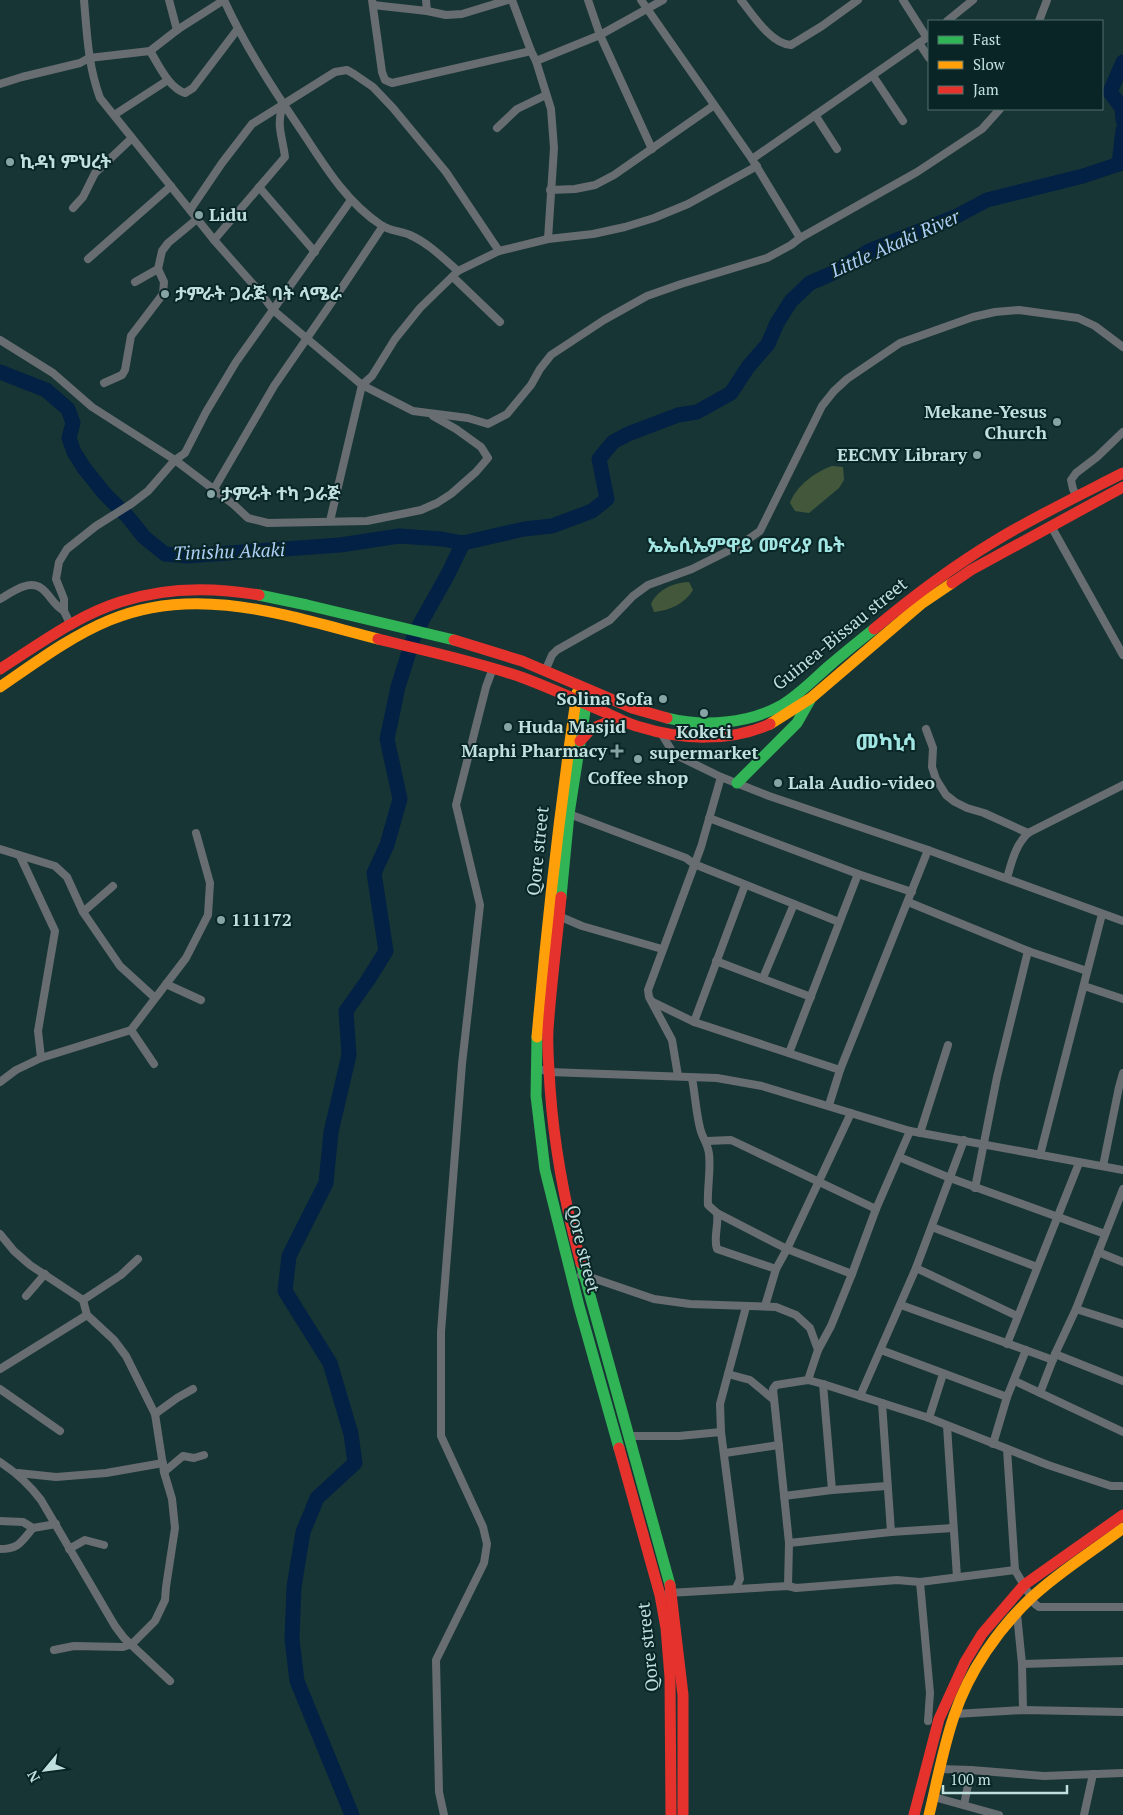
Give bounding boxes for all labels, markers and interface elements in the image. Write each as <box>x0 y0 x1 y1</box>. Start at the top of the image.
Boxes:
legend <box>928 20 1103 110</box>
text: Fast <box>973 29 1001 49</box>
text: Slow <box>973 54 1006 74</box>
text: Jam <box>973 79 999 99</box>
place label: ኪዳነ ምህረት <box>20 149 111 173</box>
marker: ኪዳነ ምህረት <box>4 156 16 168</box>
place label: Lidu <box>209 202 247 226</box>
water label: Little Akaki River <box>825 203 964 283</box>
marker: Lidu <box>193 209 205 221</box>
place label: ታምራት ጋራጅ ባት ላሜራ <box>175 281 342 305</box>
marker: ታምራት ጋራጅ ባት ላሜራ <box>159 288 171 300</box>
place label: Mekane-Yesus Church <box>924 399 1047 444</box>
marker: Mekane-Yesus Church <box>1051 416 1063 428</box>
place label: EECMY Library <box>837 442 967 466</box>
marker: EECMY Library <box>971 449 983 461</box>
place label: ታምራት ተካ ጋራጅ <box>221 481 341 505</box>
marker: ታምራት ተካ ጋራጅ <box>205 488 217 500</box>
district label: ኤኤሲኤምዋይ መኖሪያ ቤት <box>647 532 845 557</box>
water label: Tinishu Akaki <box>173 536 286 565</box>
street label: Guinea-Bissau street <box>767 571 912 695</box>
place label: Solina Sofa <box>556 686 653 710</box>
marker: Solina Sofa <box>657 693 669 705</box>
marker: Koketi supermarket <box>698 707 710 719</box>
place label: Huda Masjid <box>518 714 626 738</box>
place label: Koketi supermarket <box>649 719 759 764</box>
marker: Huda Masjid <box>502 721 514 733</box>
district label: መካኒሳ <box>855 727 917 756</box>
place label: Maphi Pharmacy <box>461 738 607 762</box>
marker: Maphi Pharmacy <box>611 745 623 757</box>
marker: Coffee shop <box>632 753 644 765</box>
place label: Coffee shop <box>588 765 688 789</box>
place label: Lala Audio-video <box>788 770 935 794</box>
marker: Lala Audio-video <box>772 777 784 789</box>
street label: Qore street <box>520 805 554 897</box>
place label: 111172 <box>231 907 292 931</box>
marker: 111172 <box>215 914 227 926</box>
street label: Qore street <box>561 1202 607 1296</box>
street label: Qore street <box>630 1601 664 1693</box>
north arrow <box>20 1745 70 1795</box>
scale bar <box>943 1762 1067 1794</box>
text: N <box>22 1767 44 1786</box>
text: 100 m <box>950 1769 991 1789</box>

